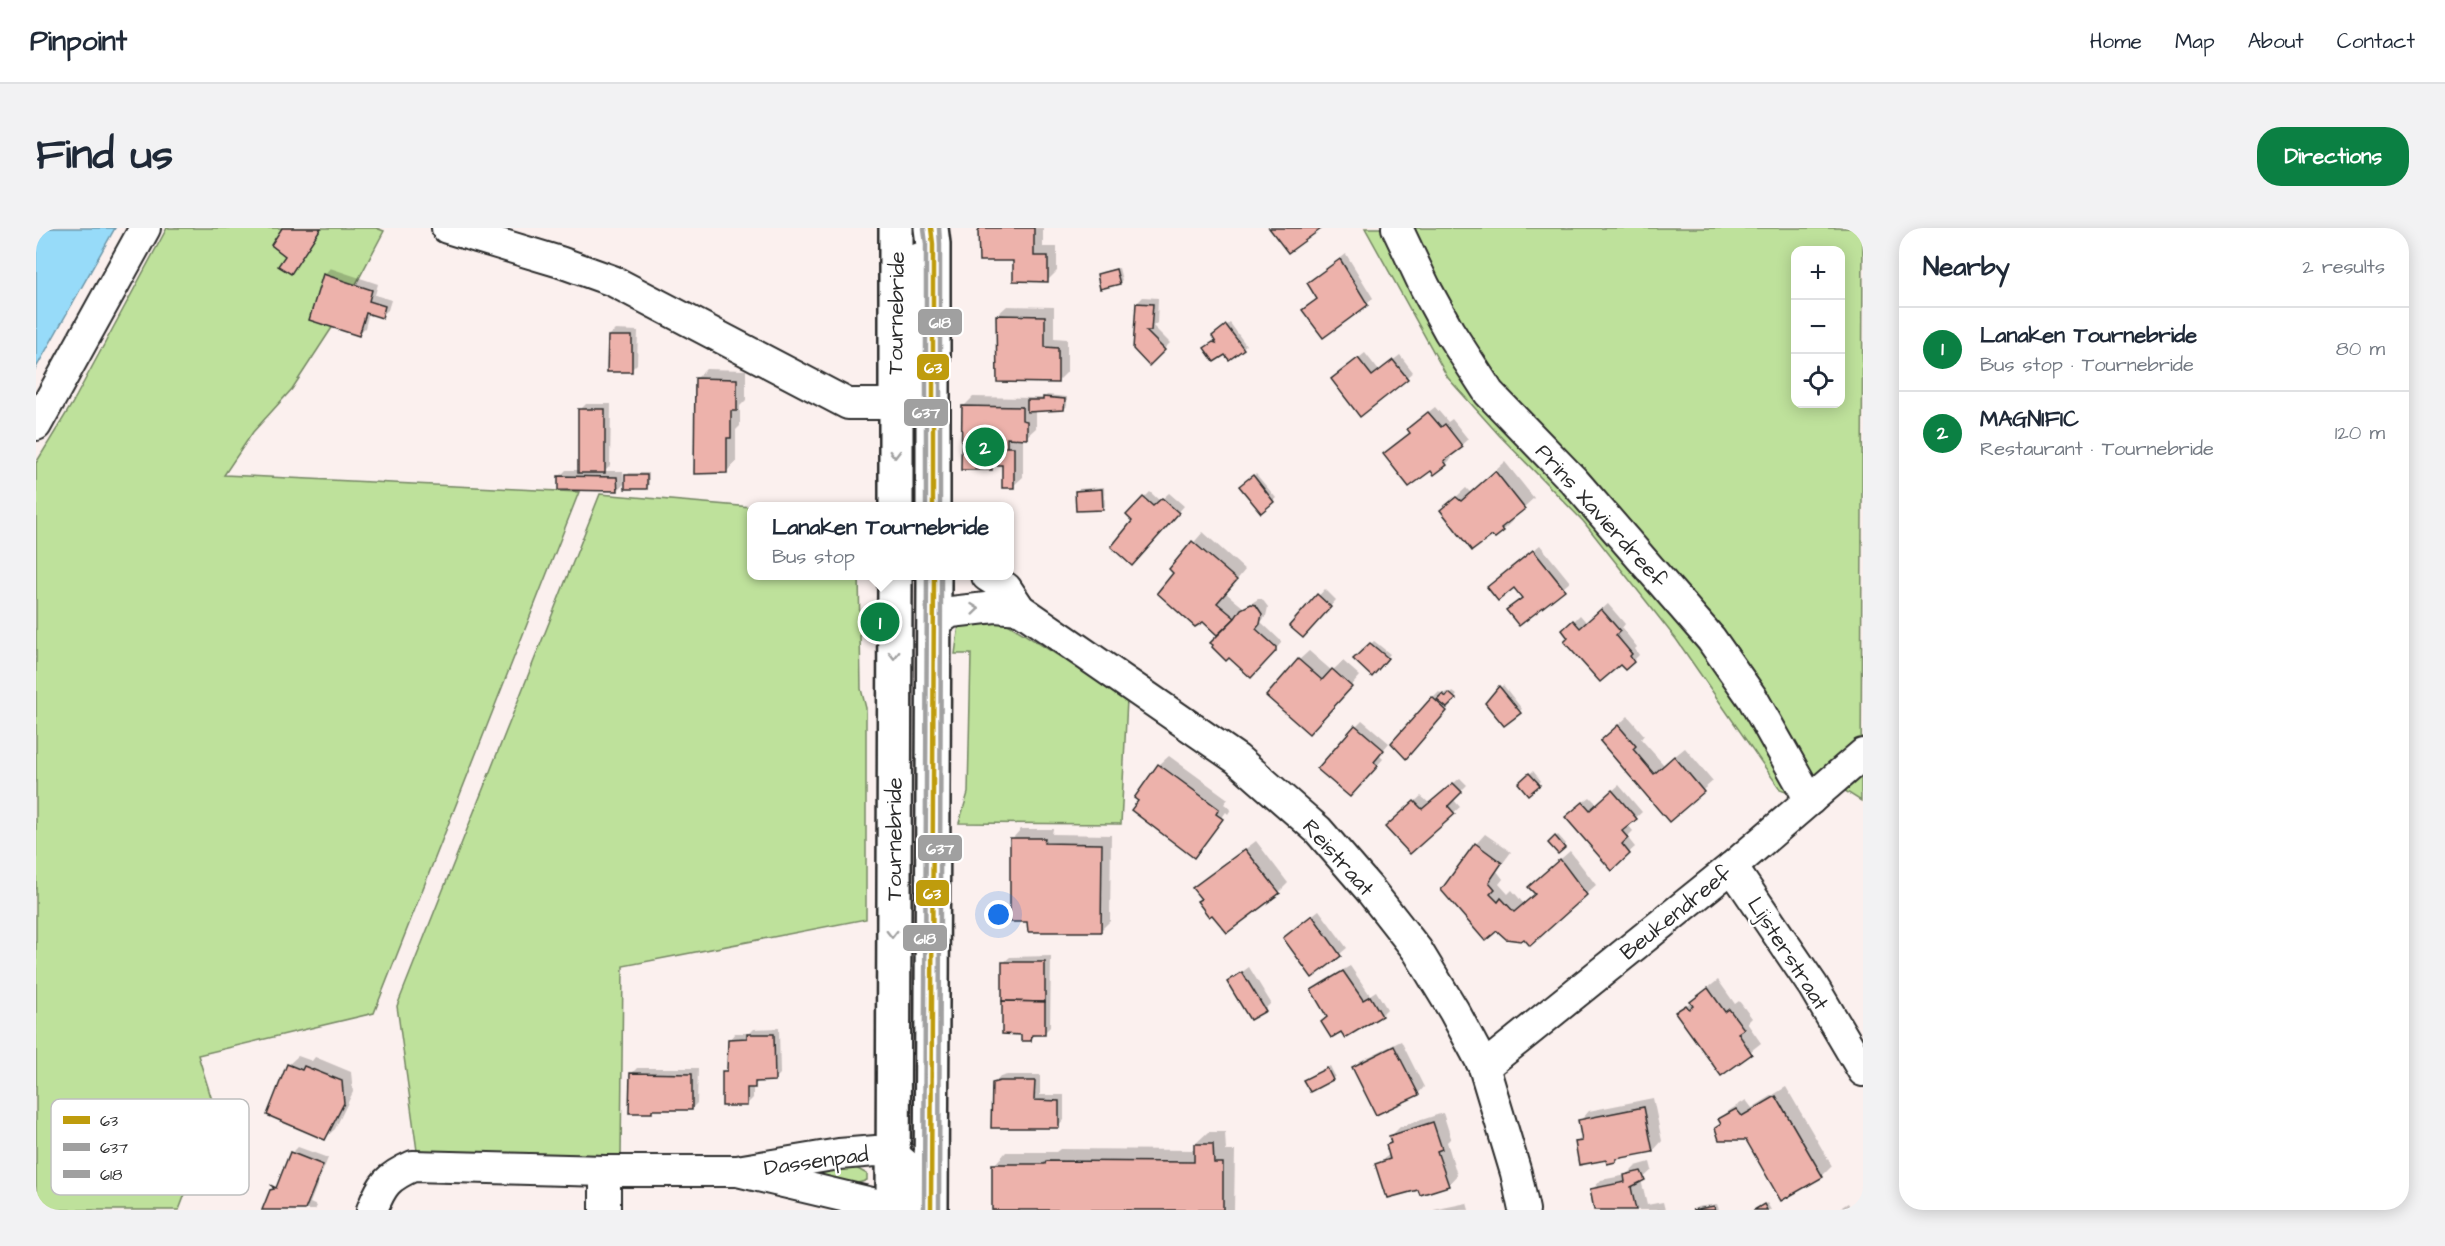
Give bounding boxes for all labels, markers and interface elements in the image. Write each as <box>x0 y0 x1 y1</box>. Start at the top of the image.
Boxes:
text: Pinpoint <box>30 22 127 61</box>
text: Home <box>2090 27 2142 56</box>
text: Map <box>2175 27 2215 56</box>
text: About <box>2248 27 2304 56</box>
text: Contact <box>2337 27 2415 56</box>
text: Find us <box>36 127 173 185</box>
button: Directions <box>2257 127 2409 186</box>
map controls <box>1791 246 1845 408</box>
button: + <box>1791 246 1845 300</box>
text: Nearby <box>1923 249 2010 285</box>
street label: Tournebride <box>880 251 913 375</box>
text: 2 results <box>2302 253 2385 281</box>
button: − <box>1791 300 1845 354</box>
line badge: 618 <box>917 308 963 336</box>
text: 618 <box>929 312 952 334</box>
text: Lanaken Tournebride <box>1980 320 2197 351</box>
text: 1 <box>1941 335 1944 363</box>
text: 80 m <box>2336 335 2385 363</box>
text: Bus stop · Tournebride <box>1980 351 2194 379</box>
line badge: 63 <box>916 353 950 381</box>
button: locate <box>1791 354 1845 408</box>
text: 63 <box>924 357 943 379</box>
line badge: 637 <box>903 398 949 427</box>
text: 637 <box>912 402 940 424</box>
text: MAGNIFIC <box>1980 404 2079 435</box>
text: 2 <box>1937 419 1948 447</box>
text: 120 m <box>2335 419 2385 447</box>
pin: 2 <box>966 424 1004 470</box>
text: Restaurant · Tournebride <box>1980 435 2214 463</box>
street label: Prins Xavierdreef <box>1528 437 1675 595</box>
one-way arrow <box>889 450 901 459</box>
popup <box>747 502 1014 580</box>
text: Lanaken Tournebride <box>772 512 989 543</box>
text: Bus stop <box>772 543 855 571</box>
pin: 1 <box>860 600 900 644</box>
one-way arrow <box>971 603 980 616</box>
one-way arrow <box>888 650 900 659</box>
street label: Tournebride <box>879 777 910 901</box>
street label: Reistraat <box>1295 813 1381 903</box>
line badge: 637 <box>917 834 963 862</box>
text: 637 <box>926 838 954 860</box>
street label: Beukendreef <box>1614 858 1739 968</box>
line badge: 63 <box>915 879 950 907</box>
text: 63 <box>923 883 942 905</box>
street label: Lijsterstraat <box>1739 891 1836 1017</box>
your location <box>984 900 1013 929</box>
line badge: 618 <box>902 924 948 952</box>
text: 618 <box>914 928 937 950</box>
one-way arrow <box>886 929 898 938</box>
legend <box>51 1099 249 1195</box>
text: 63 <box>100 1110 118 1132</box>
text: 637 <box>100 1137 128 1159</box>
street label: Dassenpad <box>762 1139 870 1184</box>
text: 618 <box>100 1164 122 1186</box>

